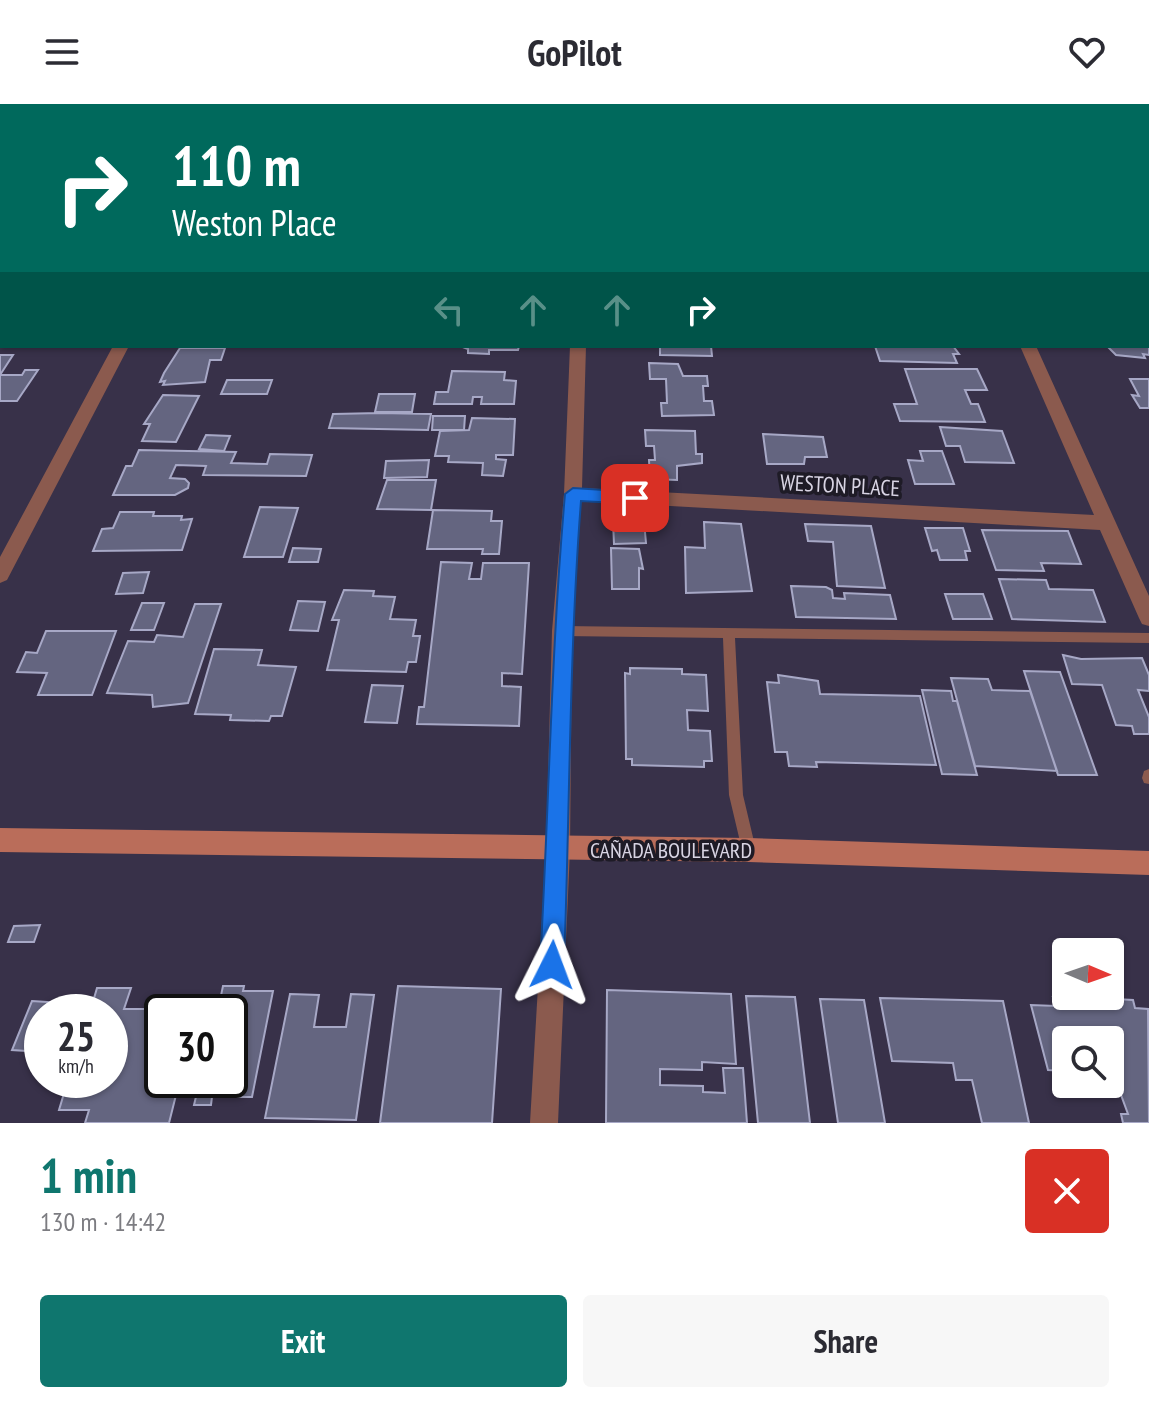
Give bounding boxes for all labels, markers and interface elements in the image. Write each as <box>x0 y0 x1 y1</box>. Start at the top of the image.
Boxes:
text: GoPilot <box>527 29 622 76</box>
icon: menu <box>40 30 84 74</box>
icon: heart <box>1065 30 1109 74</box>
text: 110 m <box>172 129 301 201</box>
icon: right <box>40 136 144 240</box>
text: Weston Place <box>172 199 337 246</box>
icon: left <box>427 288 471 332</box>
icon: ahead <box>511 288 555 332</box>
icon: ahead <box>595 288 639 332</box>
icon: right <box>679 288 723 332</box>
pin <box>601 464 669 532</box>
street label: WESTON PLACE <box>779 468 901 502</box>
icon: arrive <box>613 476 657 520</box>
street label: CAÑADA BOULEVARD <box>590 836 752 864</box>
position arrow <box>510 923 594 1007</box>
north arrow <box>1052 938 1124 1010</box>
map controls <box>1052 938 1124 1098</box>
speed limit sign: 30 <box>144 994 248 1098</box>
text: 25 <box>57 1010 95 1062</box>
button: search <box>1052 1026 1124 1098</box>
text: km/h <box>58 1053 94 1079</box>
text: 1 min <box>40 1144 137 1206</box>
button: close <box>1025 1149 1109 1233</box>
text: 130 m · 14:42 <box>40 1205 166 1238</box>
button: Exit <box>40 1295 567 1387</box>
button: Share <box>583 1295 1109 1387</box>

